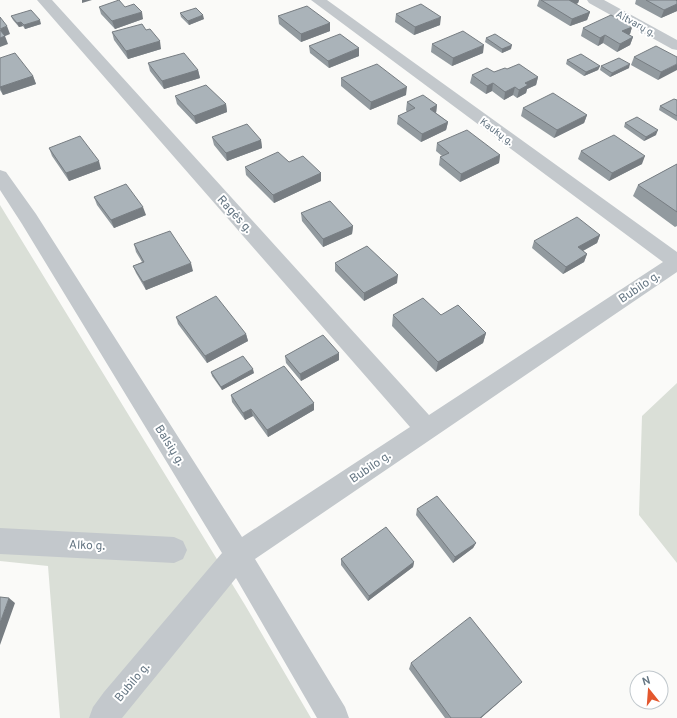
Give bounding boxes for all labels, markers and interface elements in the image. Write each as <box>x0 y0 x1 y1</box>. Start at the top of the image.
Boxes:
street label: Aitvarų g. <box>613 8 657 40</box>
street label: Kaukų g. <box>477 116 515 149</box>
street label: Ragės g. <box>213 192 256 237</box>
street label: Bubilo g. <box>616 268 664 307</box>
street label: Balsių g. <box>150 422 188 469</box>
street label: Bubilo g. <box>347 448 395 487</box>
street label: Alko g. <box>69 537 106 555</box>
street label: Bubilo g. <box>112 659 154 706</box>
north arrow <box>629 670 669 710</box>
text: N <box>641 674 652 689</box>

